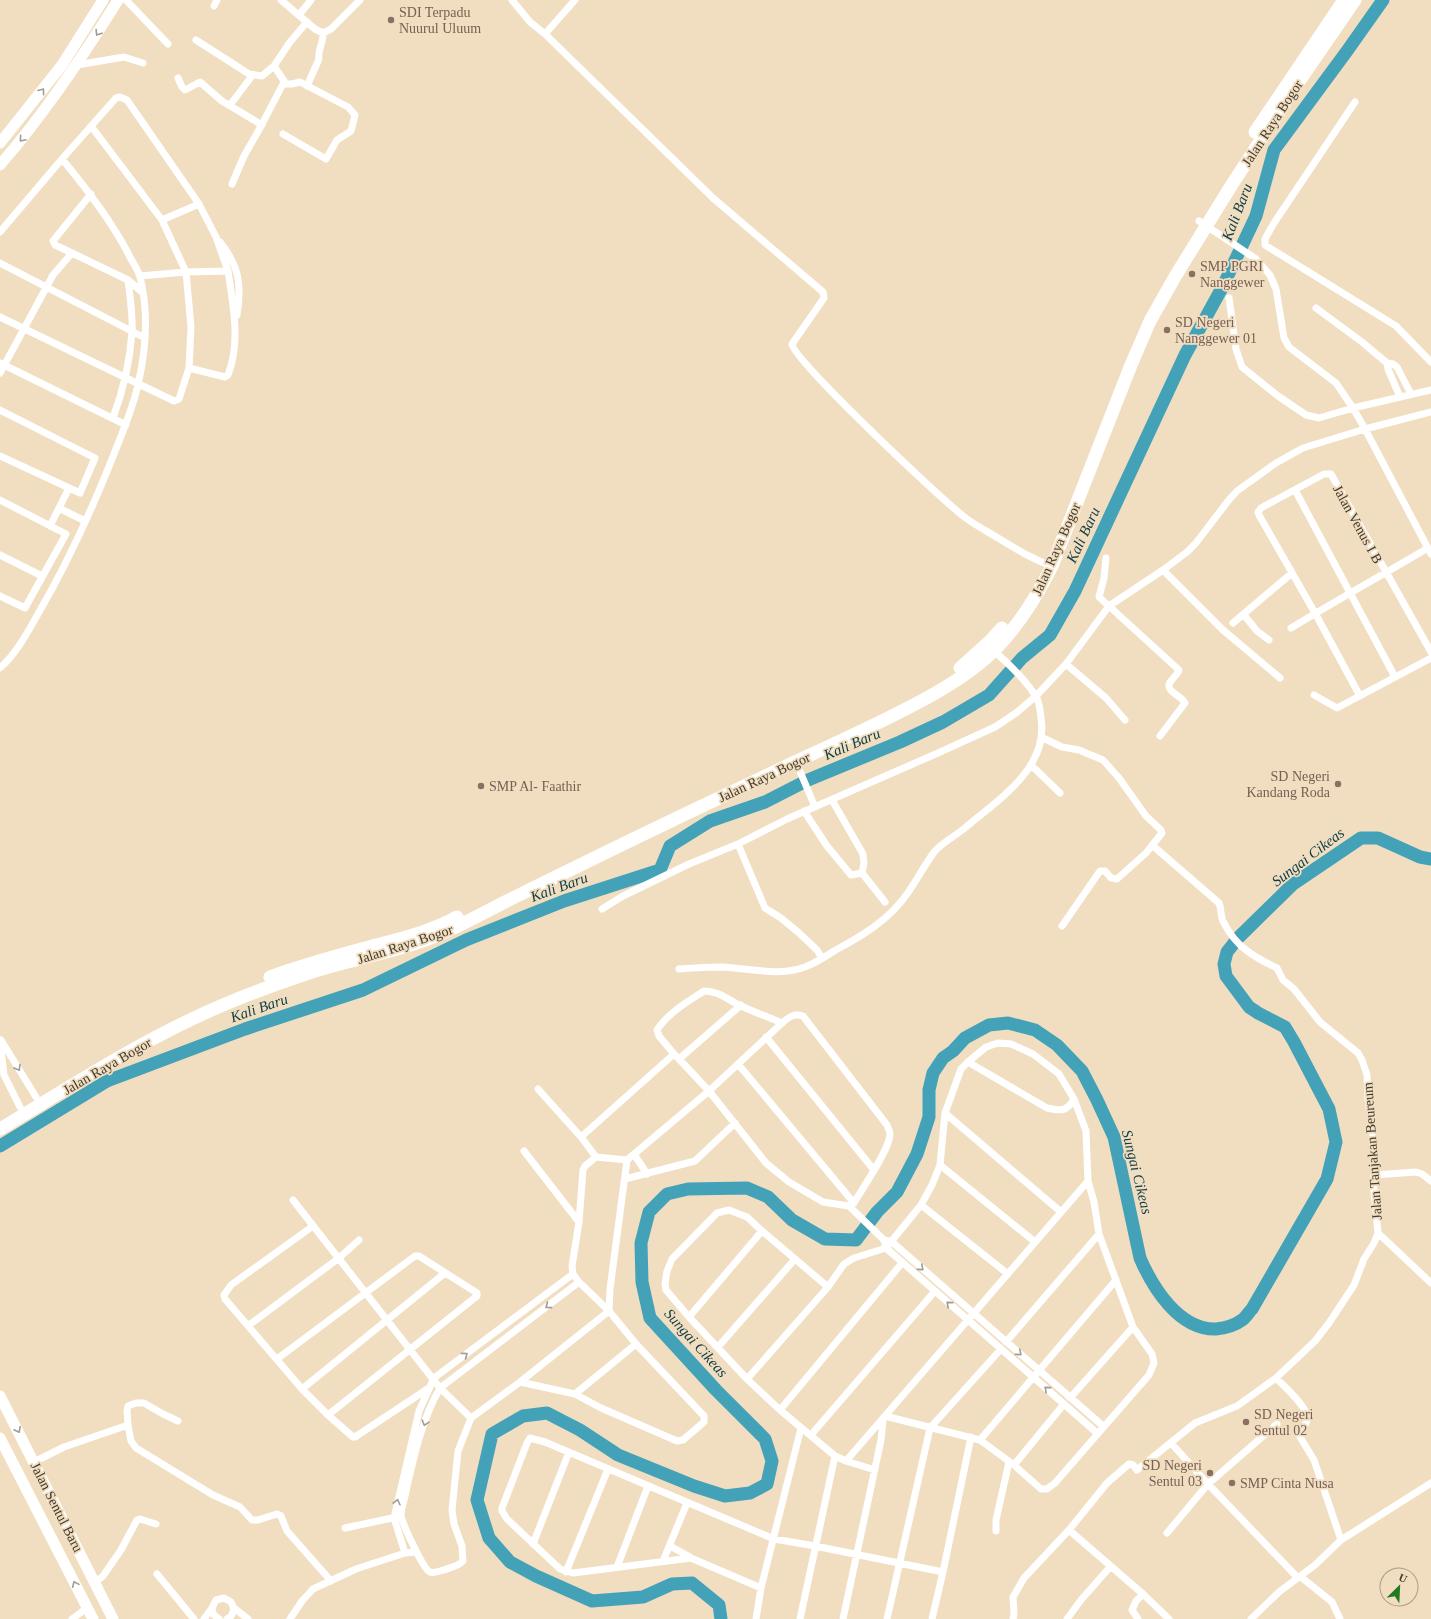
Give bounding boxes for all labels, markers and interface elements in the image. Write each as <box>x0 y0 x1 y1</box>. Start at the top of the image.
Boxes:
place label: SDI Terpadu Nuurul Uluum <box>399 5 481 36</box>
marker: SDI Terpadu Nuurul Uluum <box>386 15 396 25</box>
one-way arrow <box>95 29 102 36</box>
street label: Jalan Raya Bogor <box>1239 77 1306 169</box>
one-way arrow <box>37 88 44 95</box>
one-way arrow <box>20 134 27 141</box>
water label: Kali Baru <box>1218 181 1255 244</box>
place label: SMP PGRI Nanggewer <box>1200 259 1265 290</box>
marker: SMP PGRI Nanggewer <box>1187 269 1197 279</box>
place label: SD Negeri Nanggewer 01 <box>1175 315 1257 346</box>
marker: SD Negeri Nanggewer 01 <box>1162 325 1172 335</box>
street label: Jalan Venus I B <box>1330 482 1385 566</box>
street label: Jalan Raya Bogor <box>1029 500 1084 598</box>
water label: Kali Baru <box>1063 505 1103 566</box>
water label: Kali Baru <box>821 725 883 763</box>
street label: Jalan Raya Bogor <box>716 749 813 805</box>
place label: SD Negeri Kandang Roda <box>1246 769 1331 800</box>
place label: SMP Al- Faathir <box>489 779 581 794</box>
marker: SD Negeri Kandang Roda <box>1333 779 1343 789</box>
marker: SMP Al- Faathir <box>476 781 486 791</box>
water label: Sungai Cikeas <box>1269 825 1347 889</box>
water label: Kali Baru <box>527 869 590 905</box>
street label: Jalan Raya Bogor <box>356 922 455 967</box>
water label: Kali Baru <box>227 991 290 1026</box>
street label: Jalan Raya Bogor <box>60 1035 154 1098</box>
one-way arrow <box>13 1064 21 1071</box>
street label: Jalan Tanjakan Beureum <box>1360 1082 1385 1220</box>
water label: Sungai Cikeas <box>1119 1128 1155 1216</box>
one-way arrow <box>916 1263 924 1271</box>
one-way arrow <box>545 1301 552 1308</box>
one-way arrow <box>946 1301 954 1308</box>
water label: Sungai Cikeas <box>661 1306 731 1381</box>
one-way arrow <box>1014 1349 1022 1356</box>
one-way arrow <box>461 1352 468 1360</box>
one-way arrow <box>1044 1386 1052 1393</box>
place label: SD Negeri Sentul 02 <box>1254 1407 1314 1438</box>
marker: SD Negeri Sentul 02 <box>1241 1417 1251 1427</box>
one-way arrow <box>421 1420 430 1427</box>
one-way arrow <box>13 1426 21 1434</box>
place label: SD Negeri Sentul 03 <box>1143 1458 1202 1489</box>
street label: Jalan Sentul Baru <box>27 1460 86 1555</box>
marker: SD Negeri Sentul 03 <box>1205 1468 1215 1478</box>
place label: SMP Cinta Nusa <box>1240 1476 1334 1491</box>
marker: SMP Cinta Nusa <box>1227 1478 1237 1488</box>
one-way arrow <box>393 1499 401 1505</box>
north arrow <box>1379 1567 1419 1607</box>
text: U <box>1397 1571 1409 1585</box>
one-way arrow <box>72 1581 80 1589</box>

